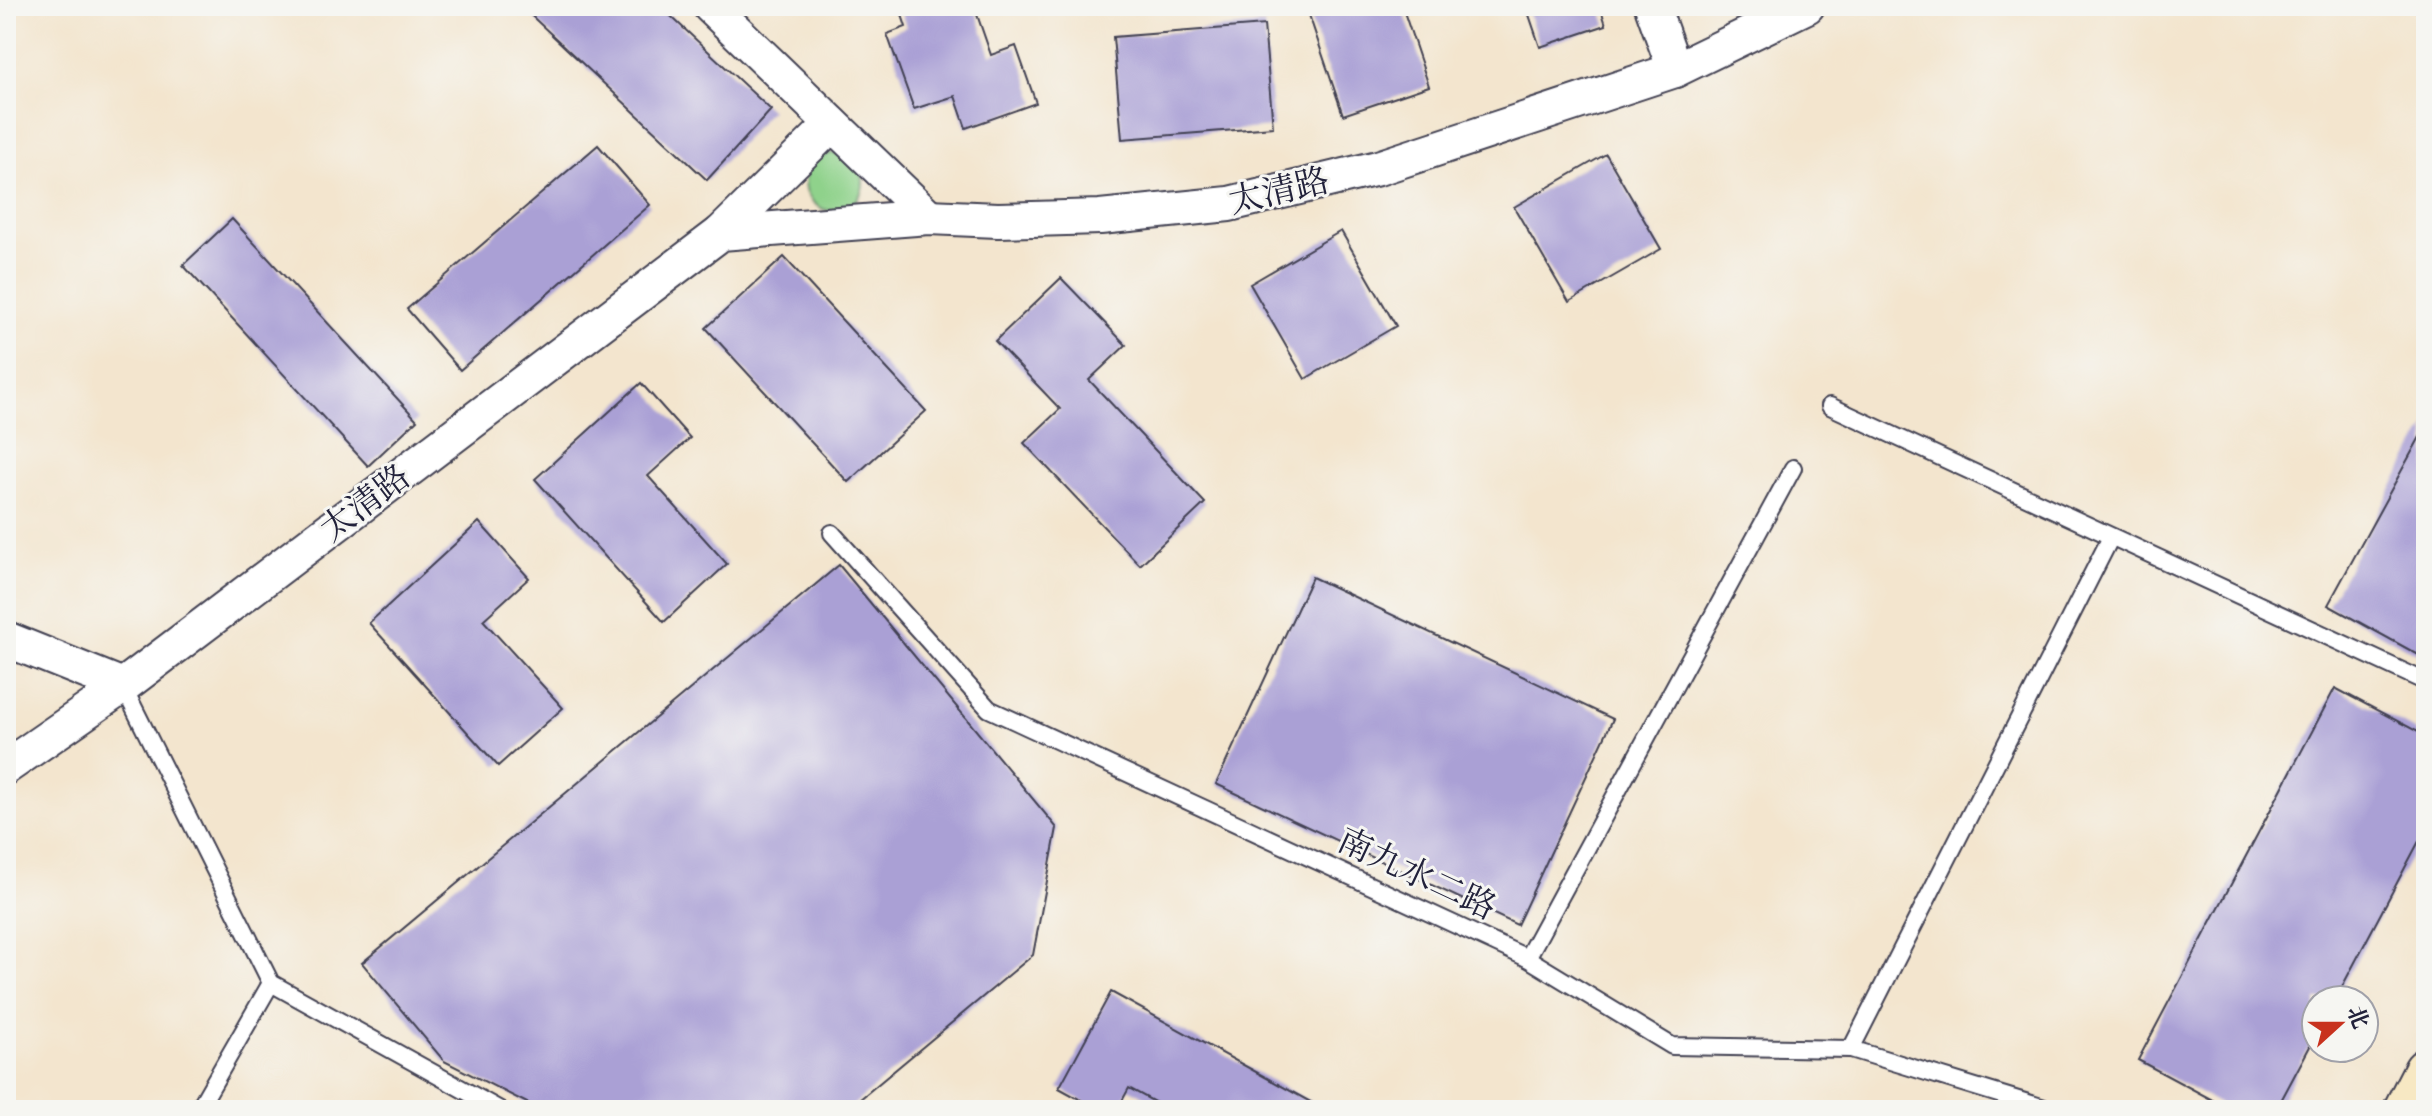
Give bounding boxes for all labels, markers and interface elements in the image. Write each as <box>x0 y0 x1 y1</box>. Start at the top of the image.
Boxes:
street label: 太清路 <box>1224 157 1334 225</box>
street label: 太清路 <box>310 454 420 552</box>
street label: 南九水二路 <box>1330 817 1504 931</box>
north arrow <box>2300 984 2380 1064</box>
text: 北 <box>2340 1002 2376 1033</box>

